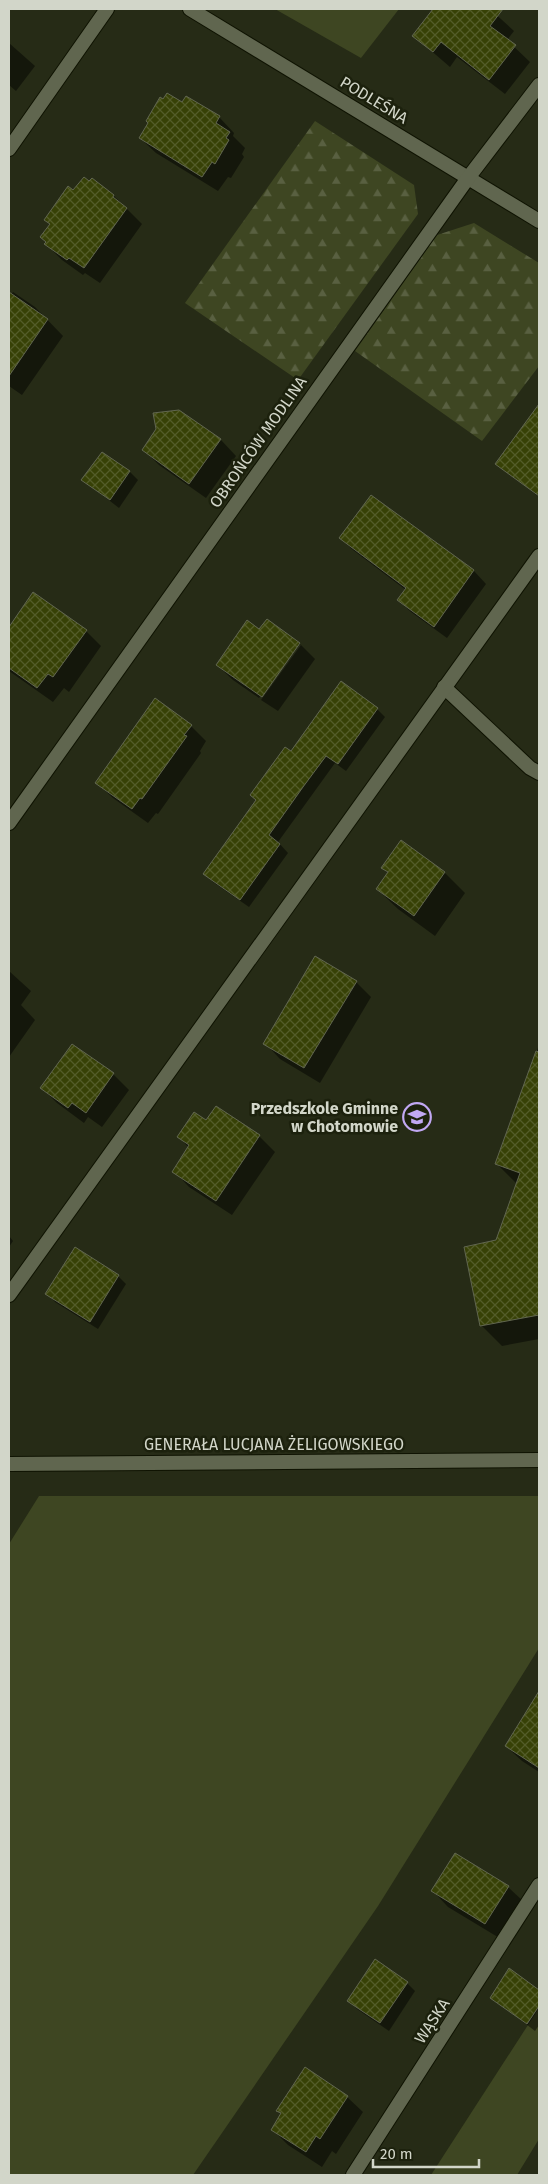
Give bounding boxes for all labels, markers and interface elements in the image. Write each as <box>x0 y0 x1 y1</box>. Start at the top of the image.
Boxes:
street label: PODLEŚNA <box>337 71 413 128</box>
street label: OBROŃCÓW MODLINA <box>205 371 311 511</box>
place label: Przedszkole Gminne w Chotomowie <box>251 1099 398 1136</box>
school or university icon: Przedszkole Gminne w Chotomowie <box>402 1102 432 1132</box>
street label: GENERAŁA LUCJANA ŻELIGOWSKIEGO <box>144 1434 404 1454</box>
street label: WĄSKA <box>410 1994 454 2047</box>
scale bar <box>373 2136 479 2168</box>
text: 20 m <box>380 2145 413 2163</box>

